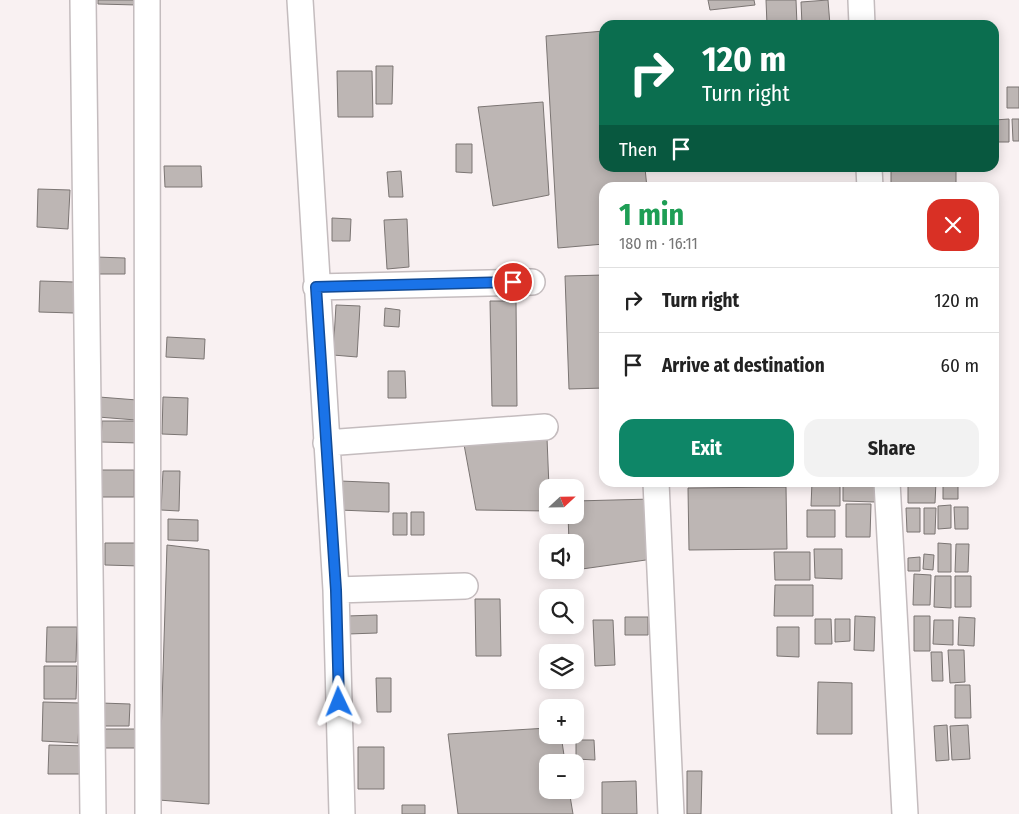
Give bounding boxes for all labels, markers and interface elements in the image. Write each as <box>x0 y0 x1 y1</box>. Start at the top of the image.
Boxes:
text: 120 m <box>702 38 786 80</box>
icon: right <box>619 40 684 105</box>
text: Turn right <box>702 80 790 107</box>
icon: arrive <box>667 135 695 163</box>
text: Then <box>619 138 657 161</box>
text: 1 min <box>619 197 684 233</box>
button: close <box>927 199 979 251</box>
text: 180 m · 16:11 <box>619 234 698 253</box>
pin <box>492 261 534 303</box>
icon: arrive <box>499 268 527 296</box>
icon: right <box>619 286 647 314</box>
text: Turn right <box>662 289 739 312</box>
text: 120 m <box>934 289 979 312</box>
icon: arrive <box>619 351 647 379</box>
text: Arrive at destination <box>662 354 825 377</box>
text: 60 m <box>941 354 979 377</box>
button: Exit <box>619 419 794 477</box>
button: Share <box>804 419 979 477</box>
north arrow <box>539 479 584 524</box>
map controls <box>539 479 584 799</box>
button: sound <box>539 534 584 579</box>
button: search <box>539 589 584 634</box>
button: layers <box>539 644 584 689</box>
position arrow <box>312 675 364 727</box>
button: + <box>539 699 584 744</box>
button: − <box>539 754 584 799</box>

